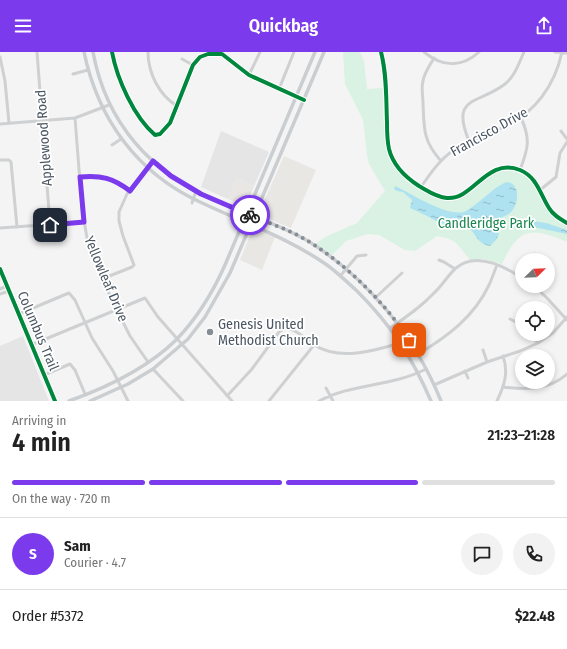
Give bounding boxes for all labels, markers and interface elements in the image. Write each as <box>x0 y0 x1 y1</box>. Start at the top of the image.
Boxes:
icon: menu <box>12 15 34 37</box>
text: Quickbag <box>249 15 318 37</box>
icon: share <box>533 15 555 37</box>
street label: Applewood Road <box>32 89 56 187</box>
street label: Francisco Drive <box>447 104 531 160</box>
courier <box>230 195 270 235</box>
icon: bike <box>239 204 261 226</box>
pin <box>33 208 67 242</box>
icon: home <box>39 214 61 236</box>
park label: Candleridge Park <box>438 215 535 232</box>
street label: Yellowleaf Drive <box>80 234 132 324</box>
north arrow <box>515 253 555 293</box>
map controls <box>515 253 555 389</box>
street label: Columbus Trail <box>14 289 62 374</box>
button: locate <box>515 301 555 341</box>
place label: Genesis United Methodist Church <box>218 316 319 349</box>
pin <box>392 323 426 357</box>
marker: Genesis United Methodist Church <box>205 327 215 337</box>
icon: bag <box>398 329 420 351</box>
button: layers <box>515 349 555 389</box>
text: Arriving in <box>12 413 66 428</box>
text: 21:23–21:28 <box>488 426 555 444</box>
text: 4 min <box>12 427 71 458</box>
text: On the way · 720 m <box>12 491 111 506</box>
button: chat <box>461 533 503 575</box>
button: phone <box>513 533 555 575</box>
text: Sam <box>64 537 91 555</box>
text: S <box>29 545 37 563</box>
text: Courier · 4.7 <box>64 555 126 570</box>
text: Order #5372 <box>12 607 84 625</box>
text: $22.48 <box>515 607 555 625</box>

